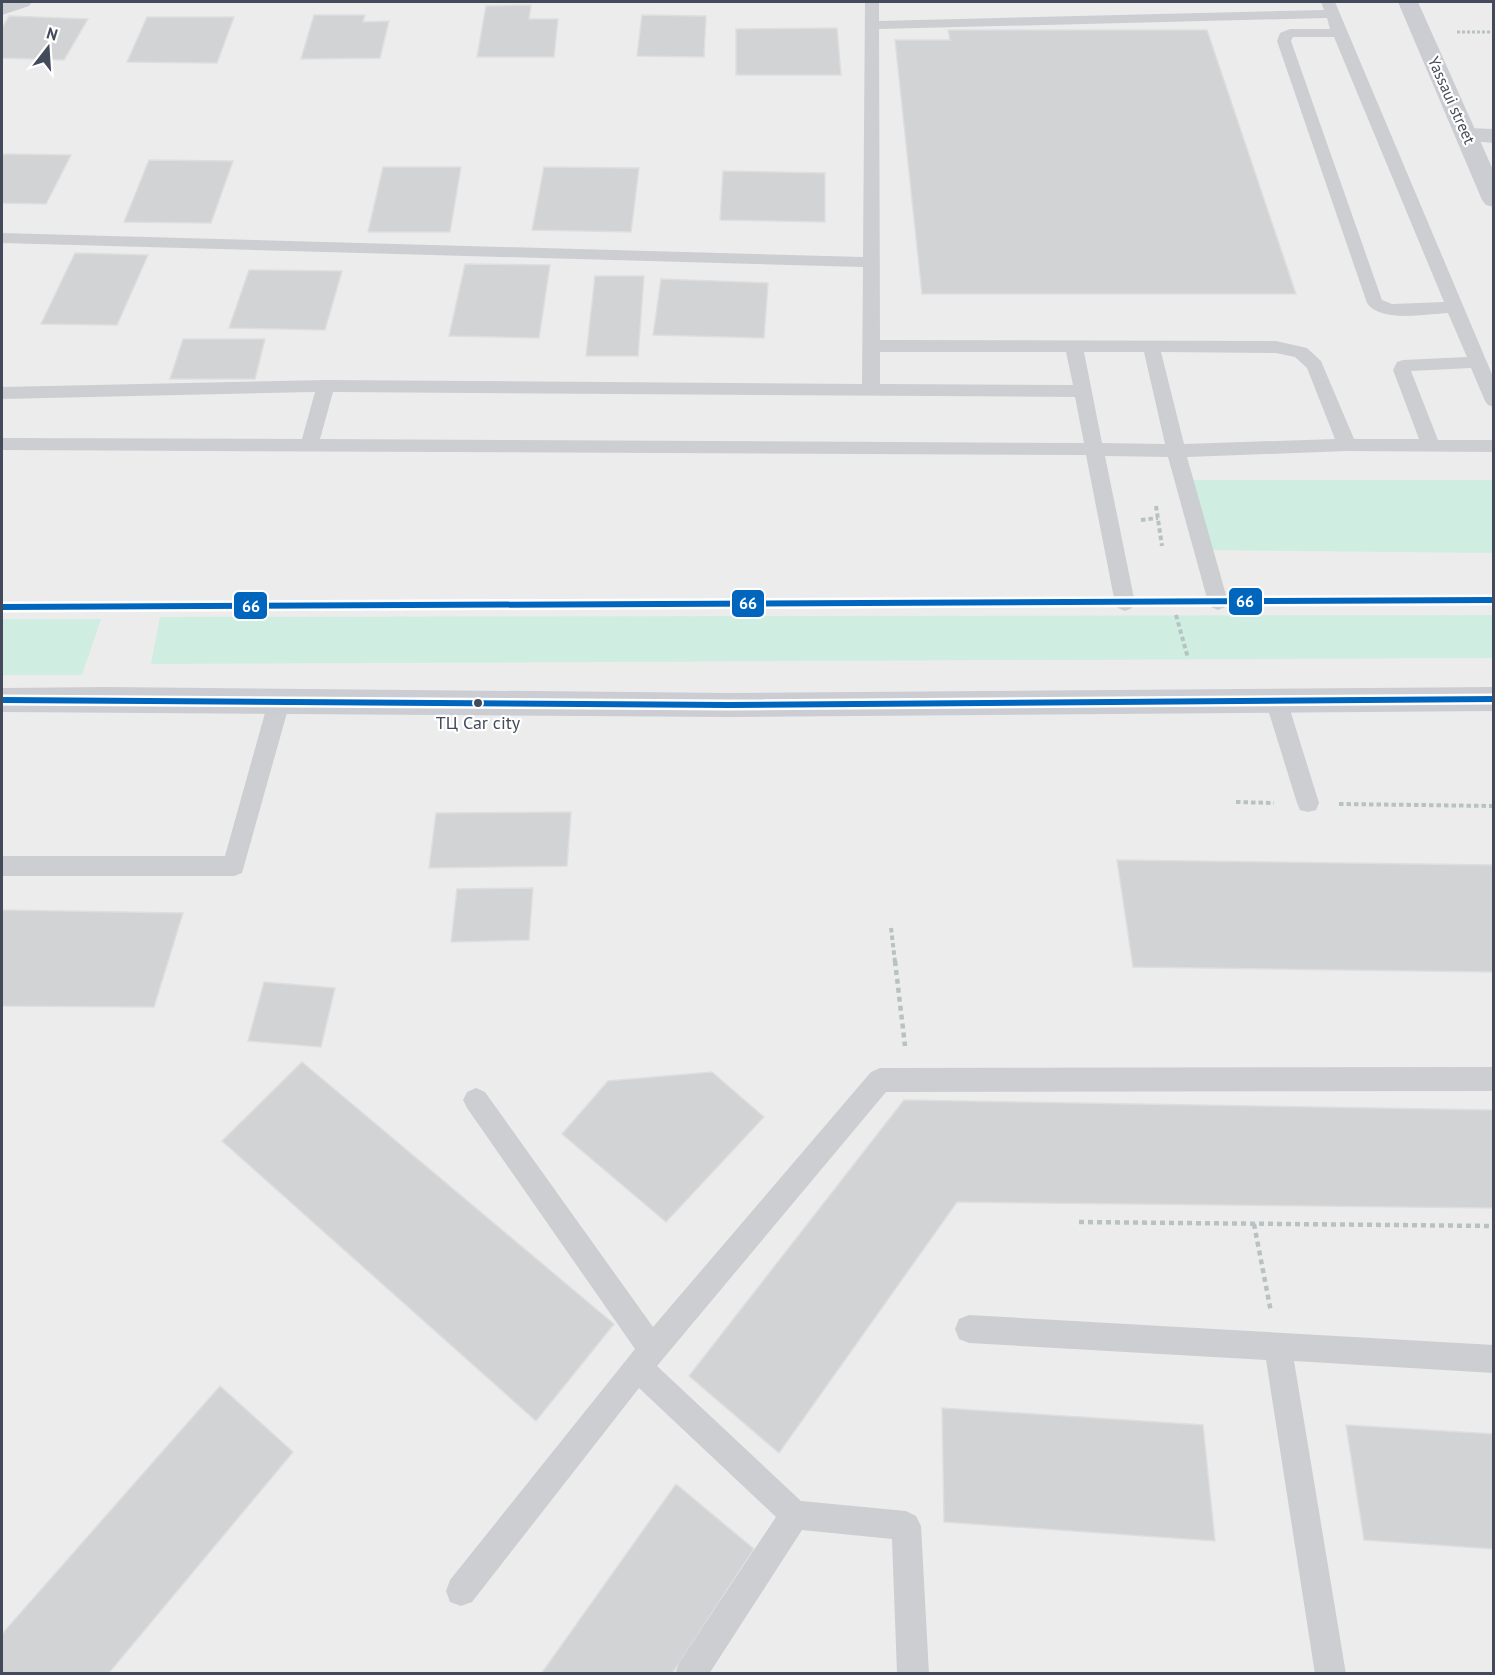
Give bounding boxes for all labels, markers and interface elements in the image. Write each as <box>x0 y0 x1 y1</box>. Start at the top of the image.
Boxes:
north arrow <box>18 18 78 78</box>
text: N <box>44 23 60 45</box>
street label: Yassaui street <box>1424 53 1480 147</box>
line badge: 66 <box>1228 587 1263 616</box>
line badge: 66 <box>731 589 765 618</box>
line badge: 66 <box>233 591 268 620</box>
text: 66 <box>1236 591 1254 611</box>
text: 66 <box>739 593 757 613</box>
text: 66 <box>242 596 260 616</box>
marker: ТЦ Car city <box>472 697 484 709</box>
place label: ТЦ Car city <box>436 711 521 734</box>

